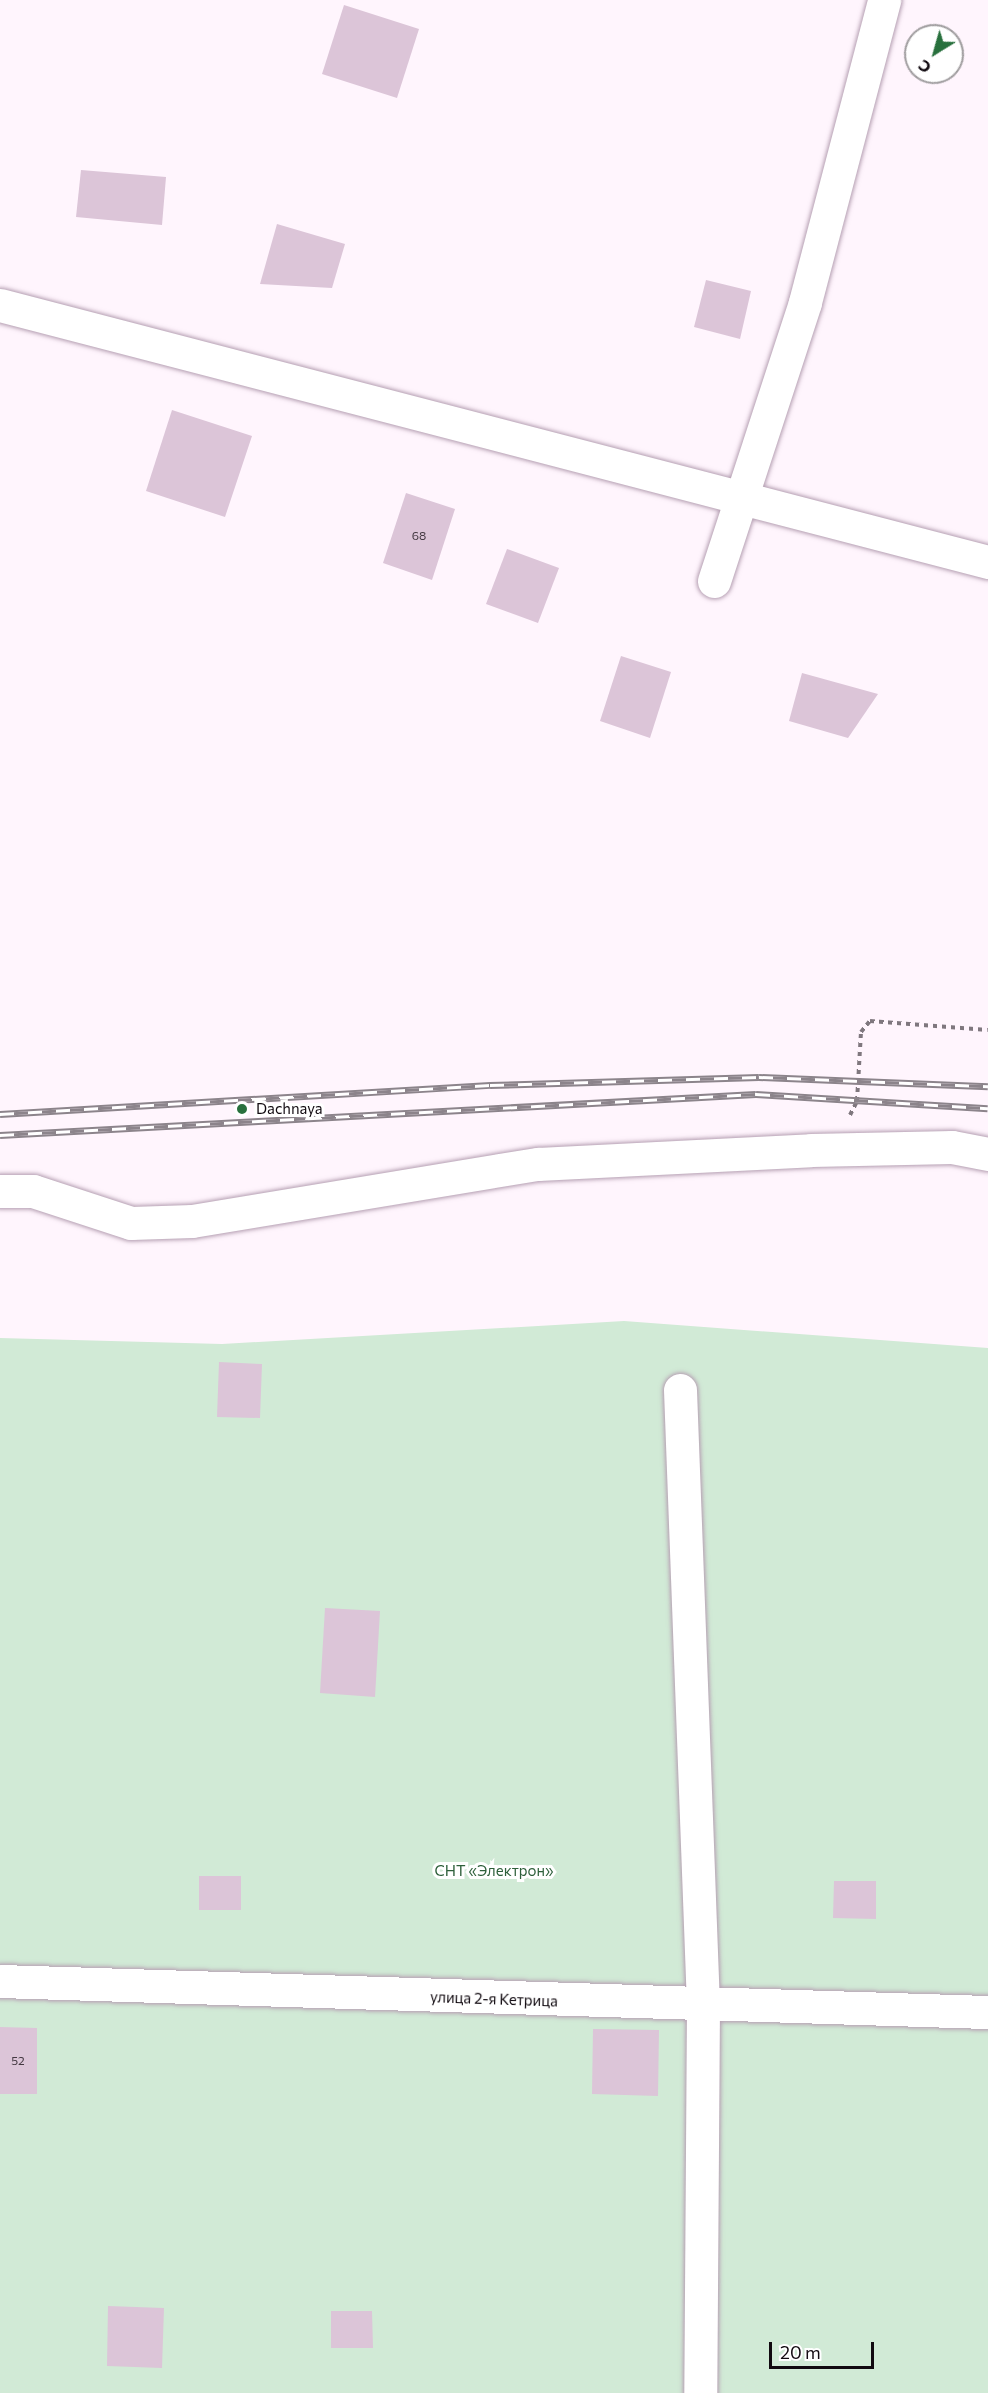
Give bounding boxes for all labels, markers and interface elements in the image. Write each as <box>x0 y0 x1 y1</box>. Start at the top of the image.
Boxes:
north arrow <box>904 24 964 84</box>
text: С <box>914 56 934 78</box>
house number: 68 <box>412 529 426 543</box>
marker: Dachnaya <box>233 1100 251 1118</box>
place label: Dachnaya <box>256 1100 323 1118</box>
park label: СНТ «Электрон» <box>434 1862 554 1880</box>
street label: улица 2-я Кетрица <box>430 1988 558 2010</box>
house number: 52 <box>11 2054 25 2068</box>
scale bar <box>772 2330 877 2368</box>
text: 20 m <box>780 2341 821 2363</box>

